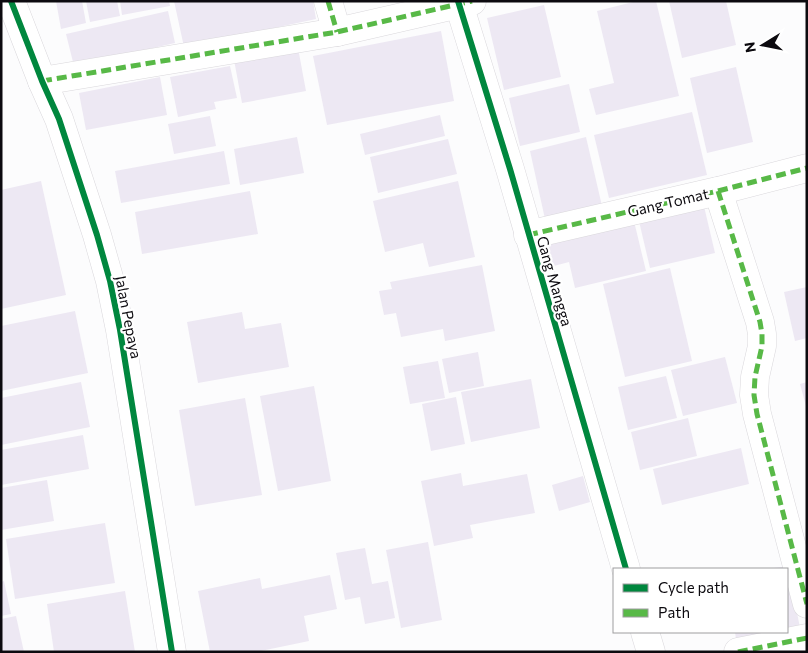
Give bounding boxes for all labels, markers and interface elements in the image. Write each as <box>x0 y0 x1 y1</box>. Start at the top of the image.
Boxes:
north arrow <box>738 20 788 70</box>
text: N <box>740 41 759 54</box>
street label: Gang Tomat <box>626 184 710 220</box>
street label: Gang Mangga <box>534 234 576 328</box>
street label: Jalan Pepaya <box>112 274 146 360</box>
legend <box>613 568 788 633</box>
text: Cycle path <box>658 578 729 596</box>
text: Path <box>658 603 690 621</box>

